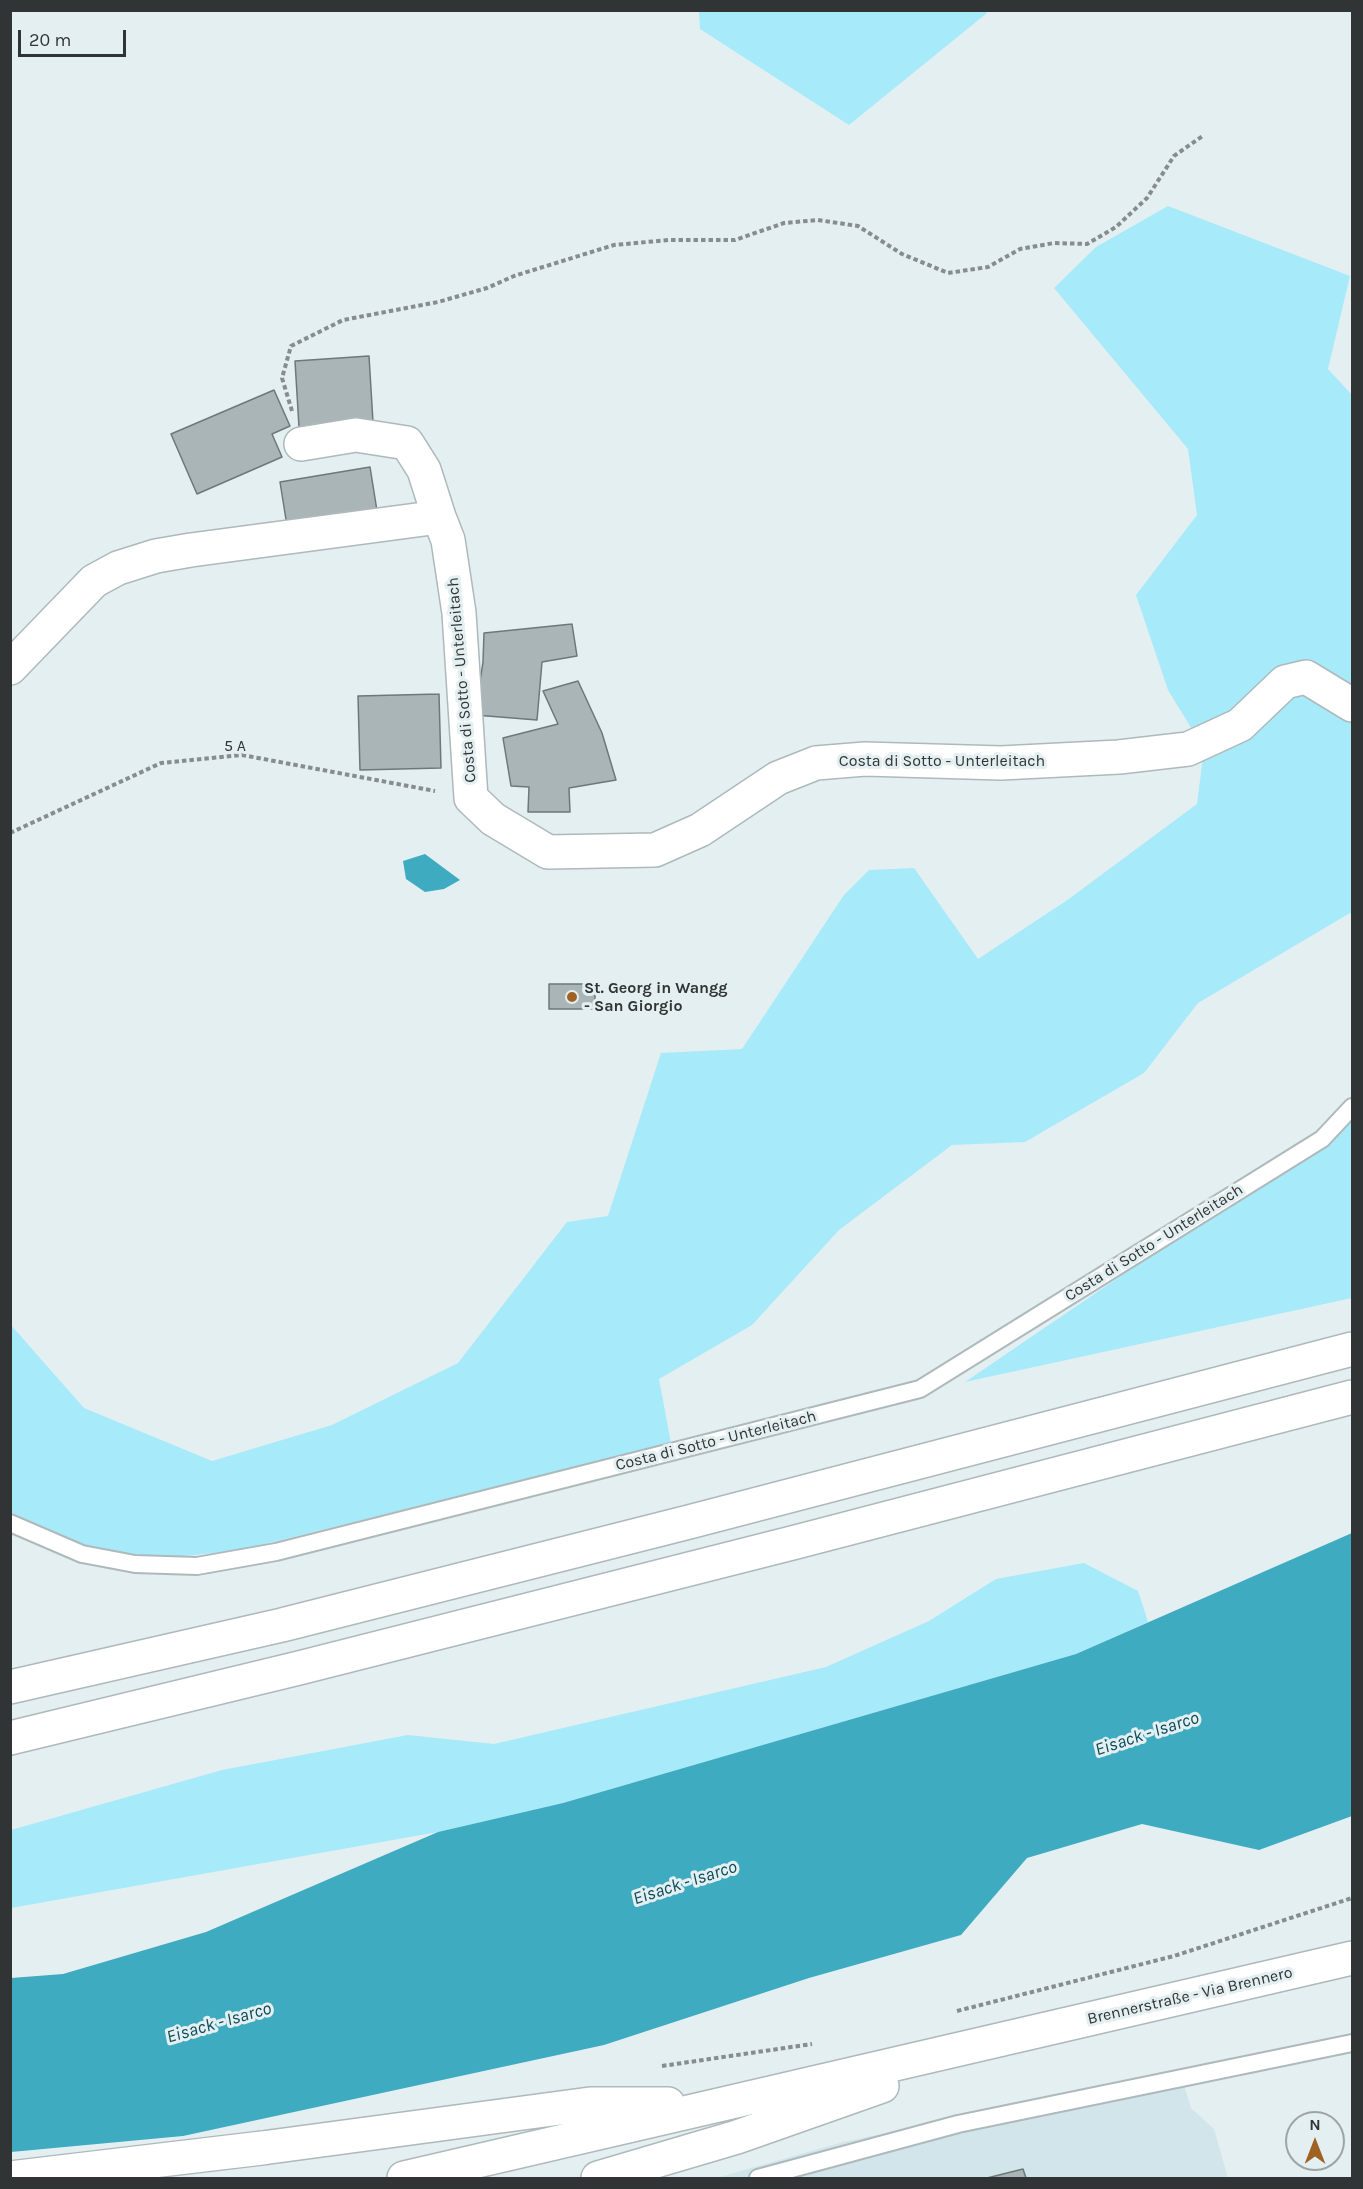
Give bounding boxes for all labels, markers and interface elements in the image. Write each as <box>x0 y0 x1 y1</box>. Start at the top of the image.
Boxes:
scale bar <box>21 18 129 56</box>
text: 20 m <box>29 29 71 51</box>
street label: Costa di Sotto - Unterleitach <box>443 576 481 784</box>
street label: 5 A <box>224 736 246 756</box>
street label: Costa di Sotto - Unterleitach <box>839 751 1045 771</box>
place label: St. Georg in Wangg - San Giorgio <box>584 978 728 1016</box>
marker: St. Georg in Wangg - San Giorgio <box>565 990 579 1004</box>
street label: Costa di Sotto - Unterleitach <box>1061 1180 1247 1306</box>
street label: Costa di Sotto - Unterleitach <box>614 1407 818 1475</box>
water label: Eisack - Isarco <box>1092 1707 1202 1761</box>
water label: Eisack - Isarco <box>630 1856 740 1910</box>
street label: Brennerstraße - Via Brennero <box>1086 1963 1294 2029</box>
water label: Eisack - Isarco <box>164 1998 274 2048</box>
north arrow <box>1285 2111 1345 2171</box>
text: N <box>1309 2115 1321 2134</box>

